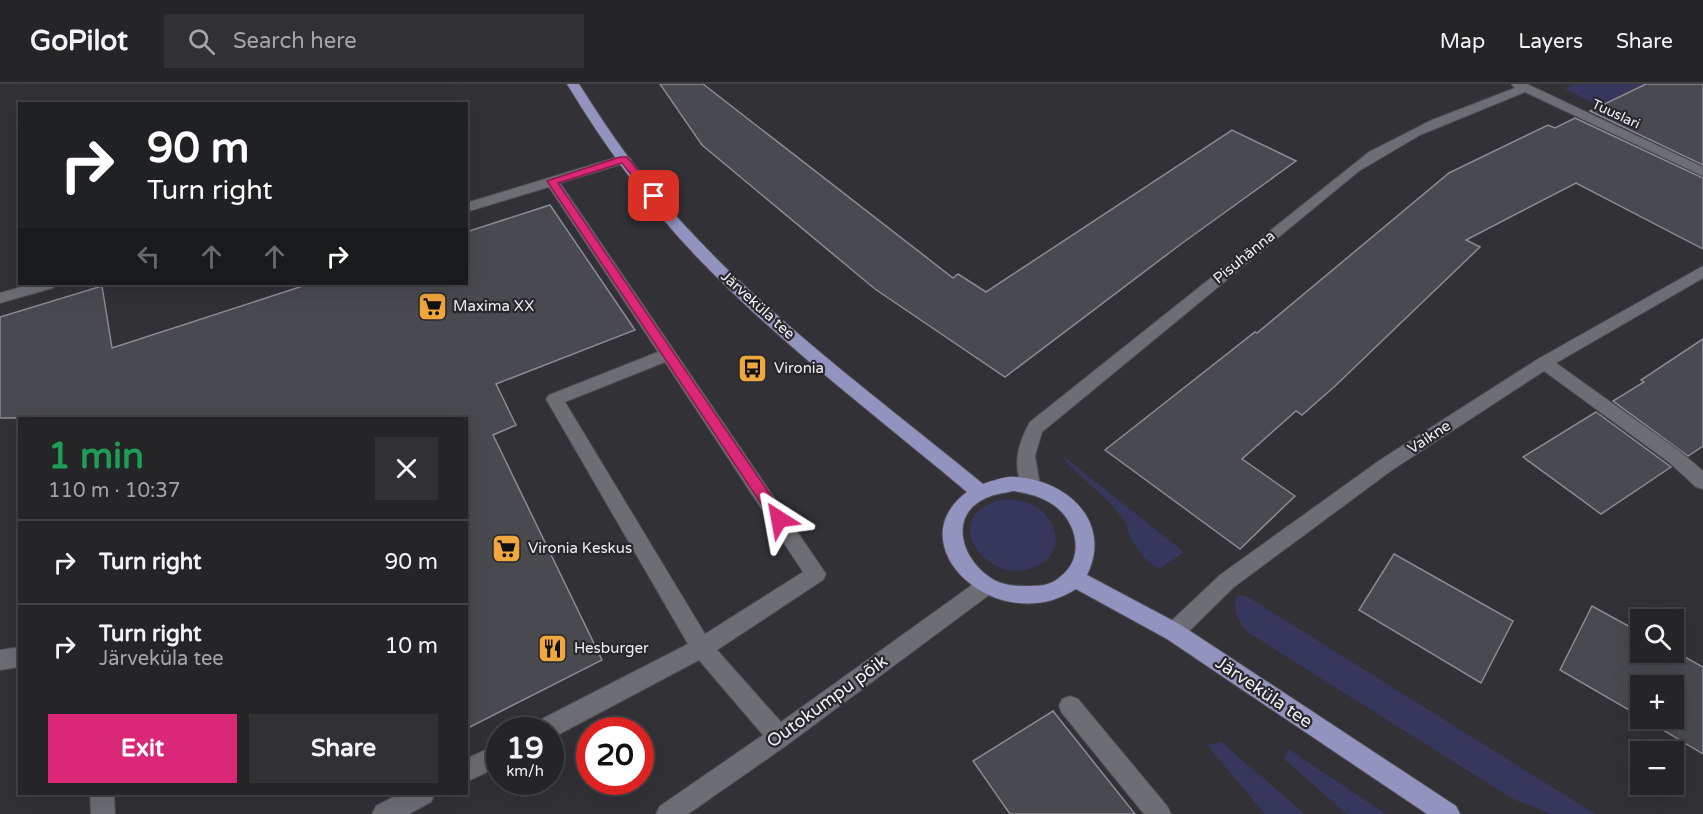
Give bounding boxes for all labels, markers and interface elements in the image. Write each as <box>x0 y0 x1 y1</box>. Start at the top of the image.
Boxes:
search box <box>164 14 584 68</box>
text: GoPilot <box>30 24 128 58</box>
icon: search <box>185 25 218 58</box>
text: Search here <box>233 28 357 54</box>
text: Map <box>1440 29 1485 54</box>
text: Layers <box>1518 29 1583 54</box>
text: Share <box>1616 29 1673 54</box>
street label: Tuuslari <box>1589 95 1643 133</box>
text: 90 m <box>147 123 249 174</box>
icon: right <box>48 126 126 204</box>
pin <box>628 170 679 221</box>
text: Turn right <box>147 174 273 207</box>
icon: arrive <box>637 179 670 212</box>
street label: Pisuhänna <box>1209 227 1279 287</box>
icon: left <box>132 240 165 273</box>
icon: ahead <box>195 240 228 273</box>
icon: ahead <box>258 240 291 273</box>
icon: right <box>321 240 354 273</box>
street label: Järveküla tee <box>717 267 799 343</box>
supermarket icon: Maxima XX <box>416 290 448 322</box>
place label: Maxima XX <box>453 297 534 315</box>
bus stop icon: Vironia <box>737 352 769 384</box>
place label: Vironia <box>774 359 824 377</box>
street label: Vaikne <box>1404 416 1454 458</box>
text: 1 min <box>48 435 144 478</box>
button: close <box>375 437 438 500</box>
text: 110 m · 10:37 <box>48 479 180 503</box>
position arrow <box>747 487 811 551</box>
supermarket icon: Vironia Keskus <box>491 532 523 564</box>
place label: Vironia Keskus <box>528 539 632 557</box>
icon: right <box>48 546 81 579</box>
text: Turn right <box>99 549 201 575</box>
text: 90 m <box>384 549 438 575</box>
map controls <box>1630 609 1684 795</box>
button: search <box>1630 609 1684 663</box>
text: Turn right <box>99 621 201 647</box>
icon: right <box>48 630 81 663</box>
restaurant icon: Hesburger <box>537 632 569 664</box>
text: 10 m <box>384 633 438 659</box>
place label: Hesburger <box>574 639 649 657</box>
text: Järveküla tee <box>99 647 224 671</box>
street label: Outokumpu põik <box>762 650 892 752</box>
street label: Järveküla tee <box>1211 652 1317 732</box>
button: + <box>1630 675 1684 729</box>
button: Exit <box>48 714 237 783</box>
button: Share <box>249 714 438 783</box>
speed limit sign: 20 <box>576 717 654 795</box>
text: 19 <box>506 730 544 767</box>
button: − <box>1630 741 1684 795</box>
text: km/h <box>506 762 544 780</box>

